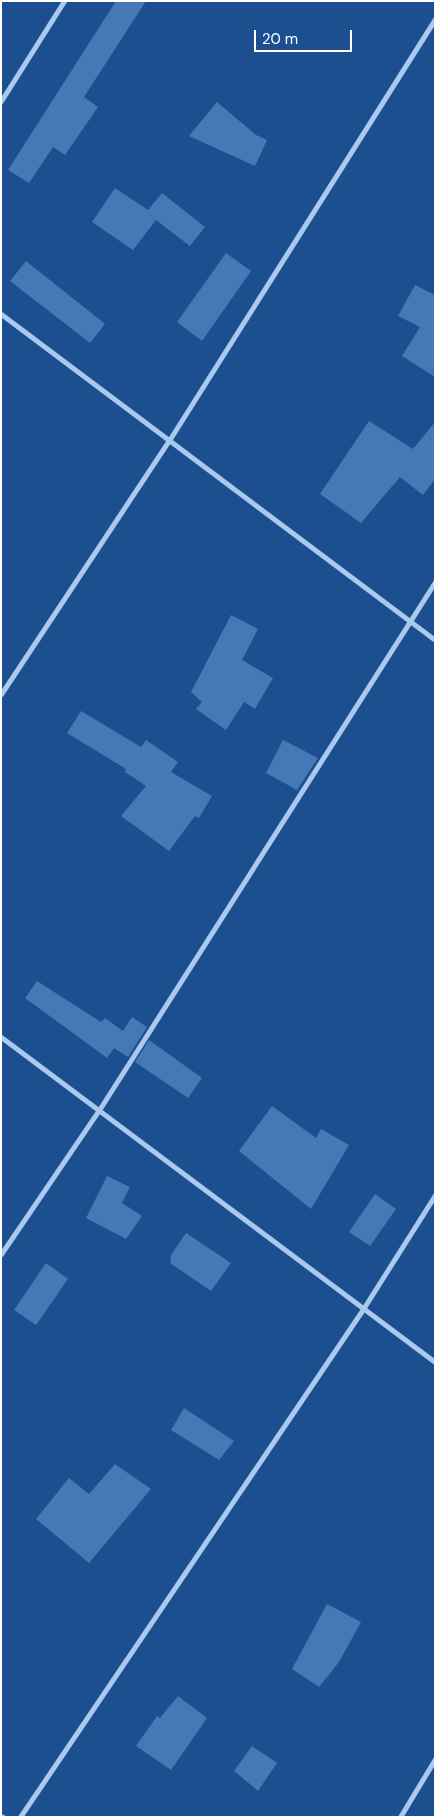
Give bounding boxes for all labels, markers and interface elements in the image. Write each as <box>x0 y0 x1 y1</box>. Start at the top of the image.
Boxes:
scale bar <box>256 20 354 52</box>
text: 20 m <box>262 29 298 49</box>

